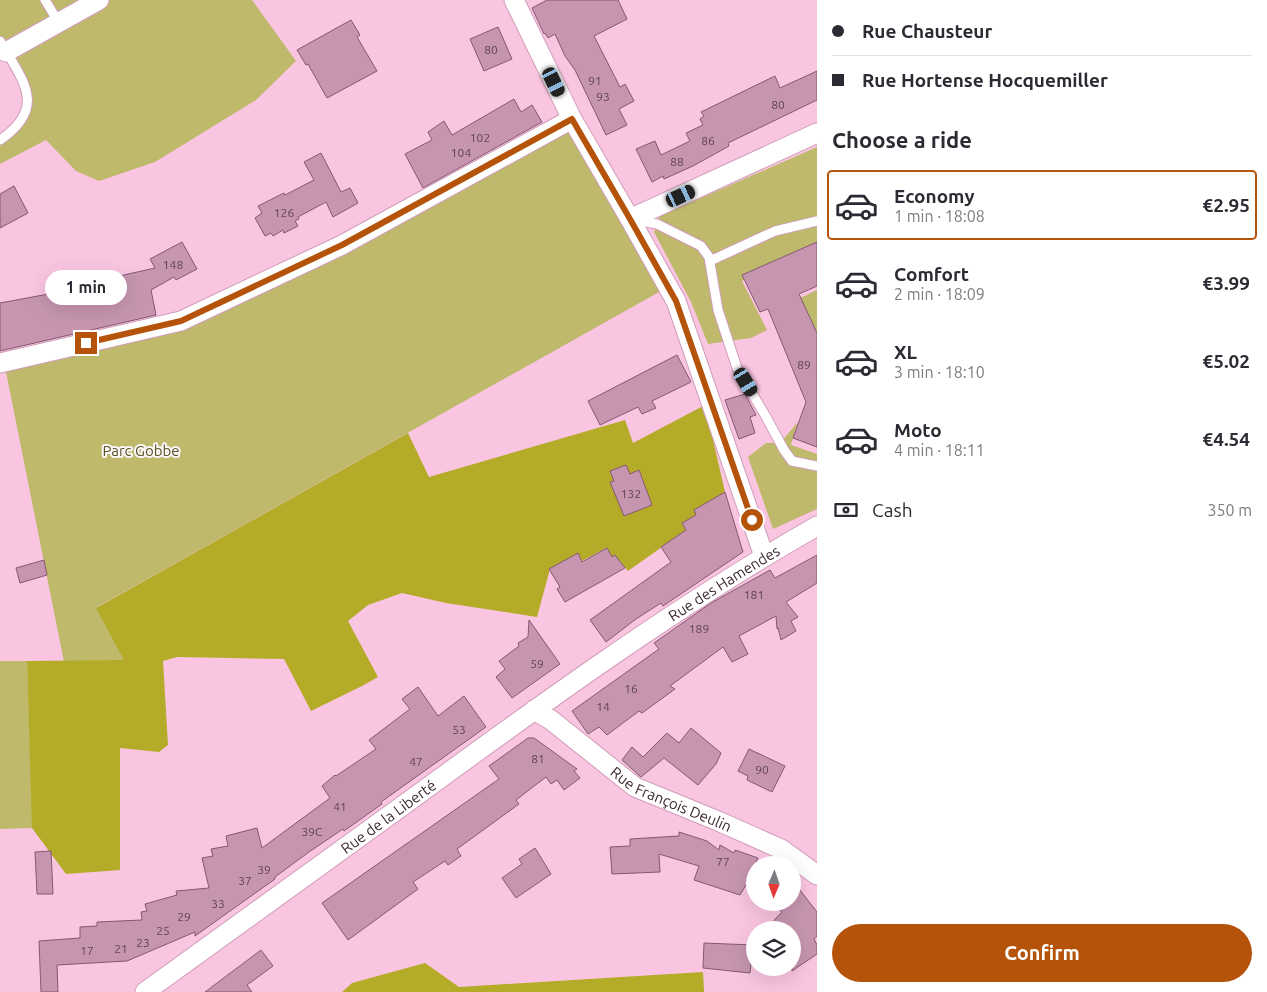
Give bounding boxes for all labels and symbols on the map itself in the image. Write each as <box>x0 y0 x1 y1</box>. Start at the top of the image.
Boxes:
house number: 80 <box>484 43 498 56</box>
car <box>540 65 567 99</box>
house number: 91 <box>588 74 602 87</box>
house number: 93 <box>596 90 610 103</box>
house number: 80 <box>771 98 785 111</box>
house number: 102 <box>470 131 490 144</box>
house number: 86 <box>701 134 715 147</box>
house number: 104 <box>451 146 471 159</box>
house number: 88 <box>670 155 684 168</box>
car <box>664 183 697 209</box>
house number: 126 <box>274 206 294 219</box>
house number: 148 <box>163 258 183 271</box>
callout: 1 min <box>45 270 127 306</box>
route end <box>75 332 97 354</box>
house number: 89 <box>797 358 811 371</box>
car <box>731 365 760 399</box>
park label: Parc Gobbe <box>102 442 180 459</box>
house number: 132 <box>621 487 641 500</box>
route start <box>741 509 763 531</box>
street label: Rue des Hamendes <box>665 541 782 624</box>
house number: 181 <box>744 588 764 601</box>
house number: 189 <box>689 622 709 635</box>
house number: 59 <box>530 657 544 670</box>
house number: 16 <box>624 682 638 695</box>
house number: 14 <box>596 700 610 713</box>
house number: 53 <box>452 723 466 736</box>
house number: 81 <box>531 752 545 765</box>
house number: 47 <box>409 755 423 768</box>
street label: Rue François Deulin <box>608 763 734 835</box>
house number: 90 <box>755 763 769 776</box>
street label: Rue de la Liberté <box>337 776 439 857</box>
house number: 41 <box>333 800 347 813</box>
house number: 39C <box>302 825 323 838</box>
house number: 77 <box>716 855 730 868</box>
north arrow <box>746 856 801 911</box>
house number: 39 <box>257 863 271 876</box>
house number: 37 <box>238 874 252 887</box>
house number: 33 <box>211 897 225 910</box>
house number: 29 <box>177 910 191 923</box>
house number: 25 <box>156 924 170 937</box>
house number: 23 <box>136 936 150 949</box>
house number: 21 <box>114 942 128 955</box>
house number: 17 <box>80 944 94 957</box>

